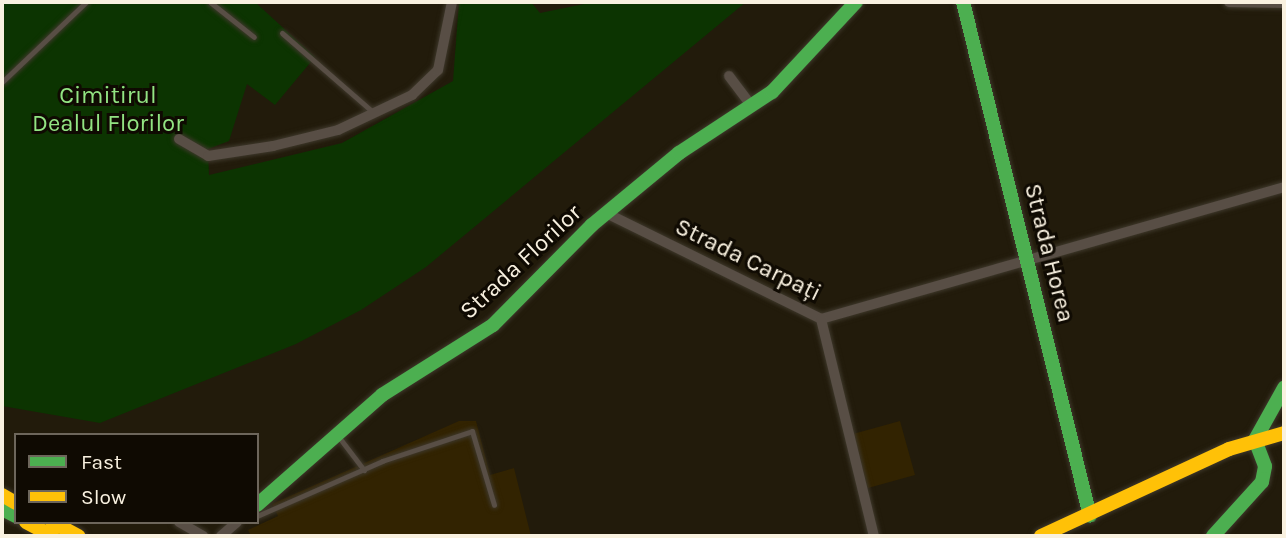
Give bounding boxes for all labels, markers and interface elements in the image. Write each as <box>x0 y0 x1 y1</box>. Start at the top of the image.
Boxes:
park label: Cimitirul Dealul Florilor <box>32 82 184 138</box>
street label: Strada Horea <box>1018 181 1080 325</box>
street label: Strada Florilor <box>454 199 588 325</box>
street label: Strada Carpați <box>670 212 826 308</box>
legend <box>14 433 259 524</box>
text: Fast <box>81 450 122 474</box>
text: Slow <box>81 485 126 509</box>

